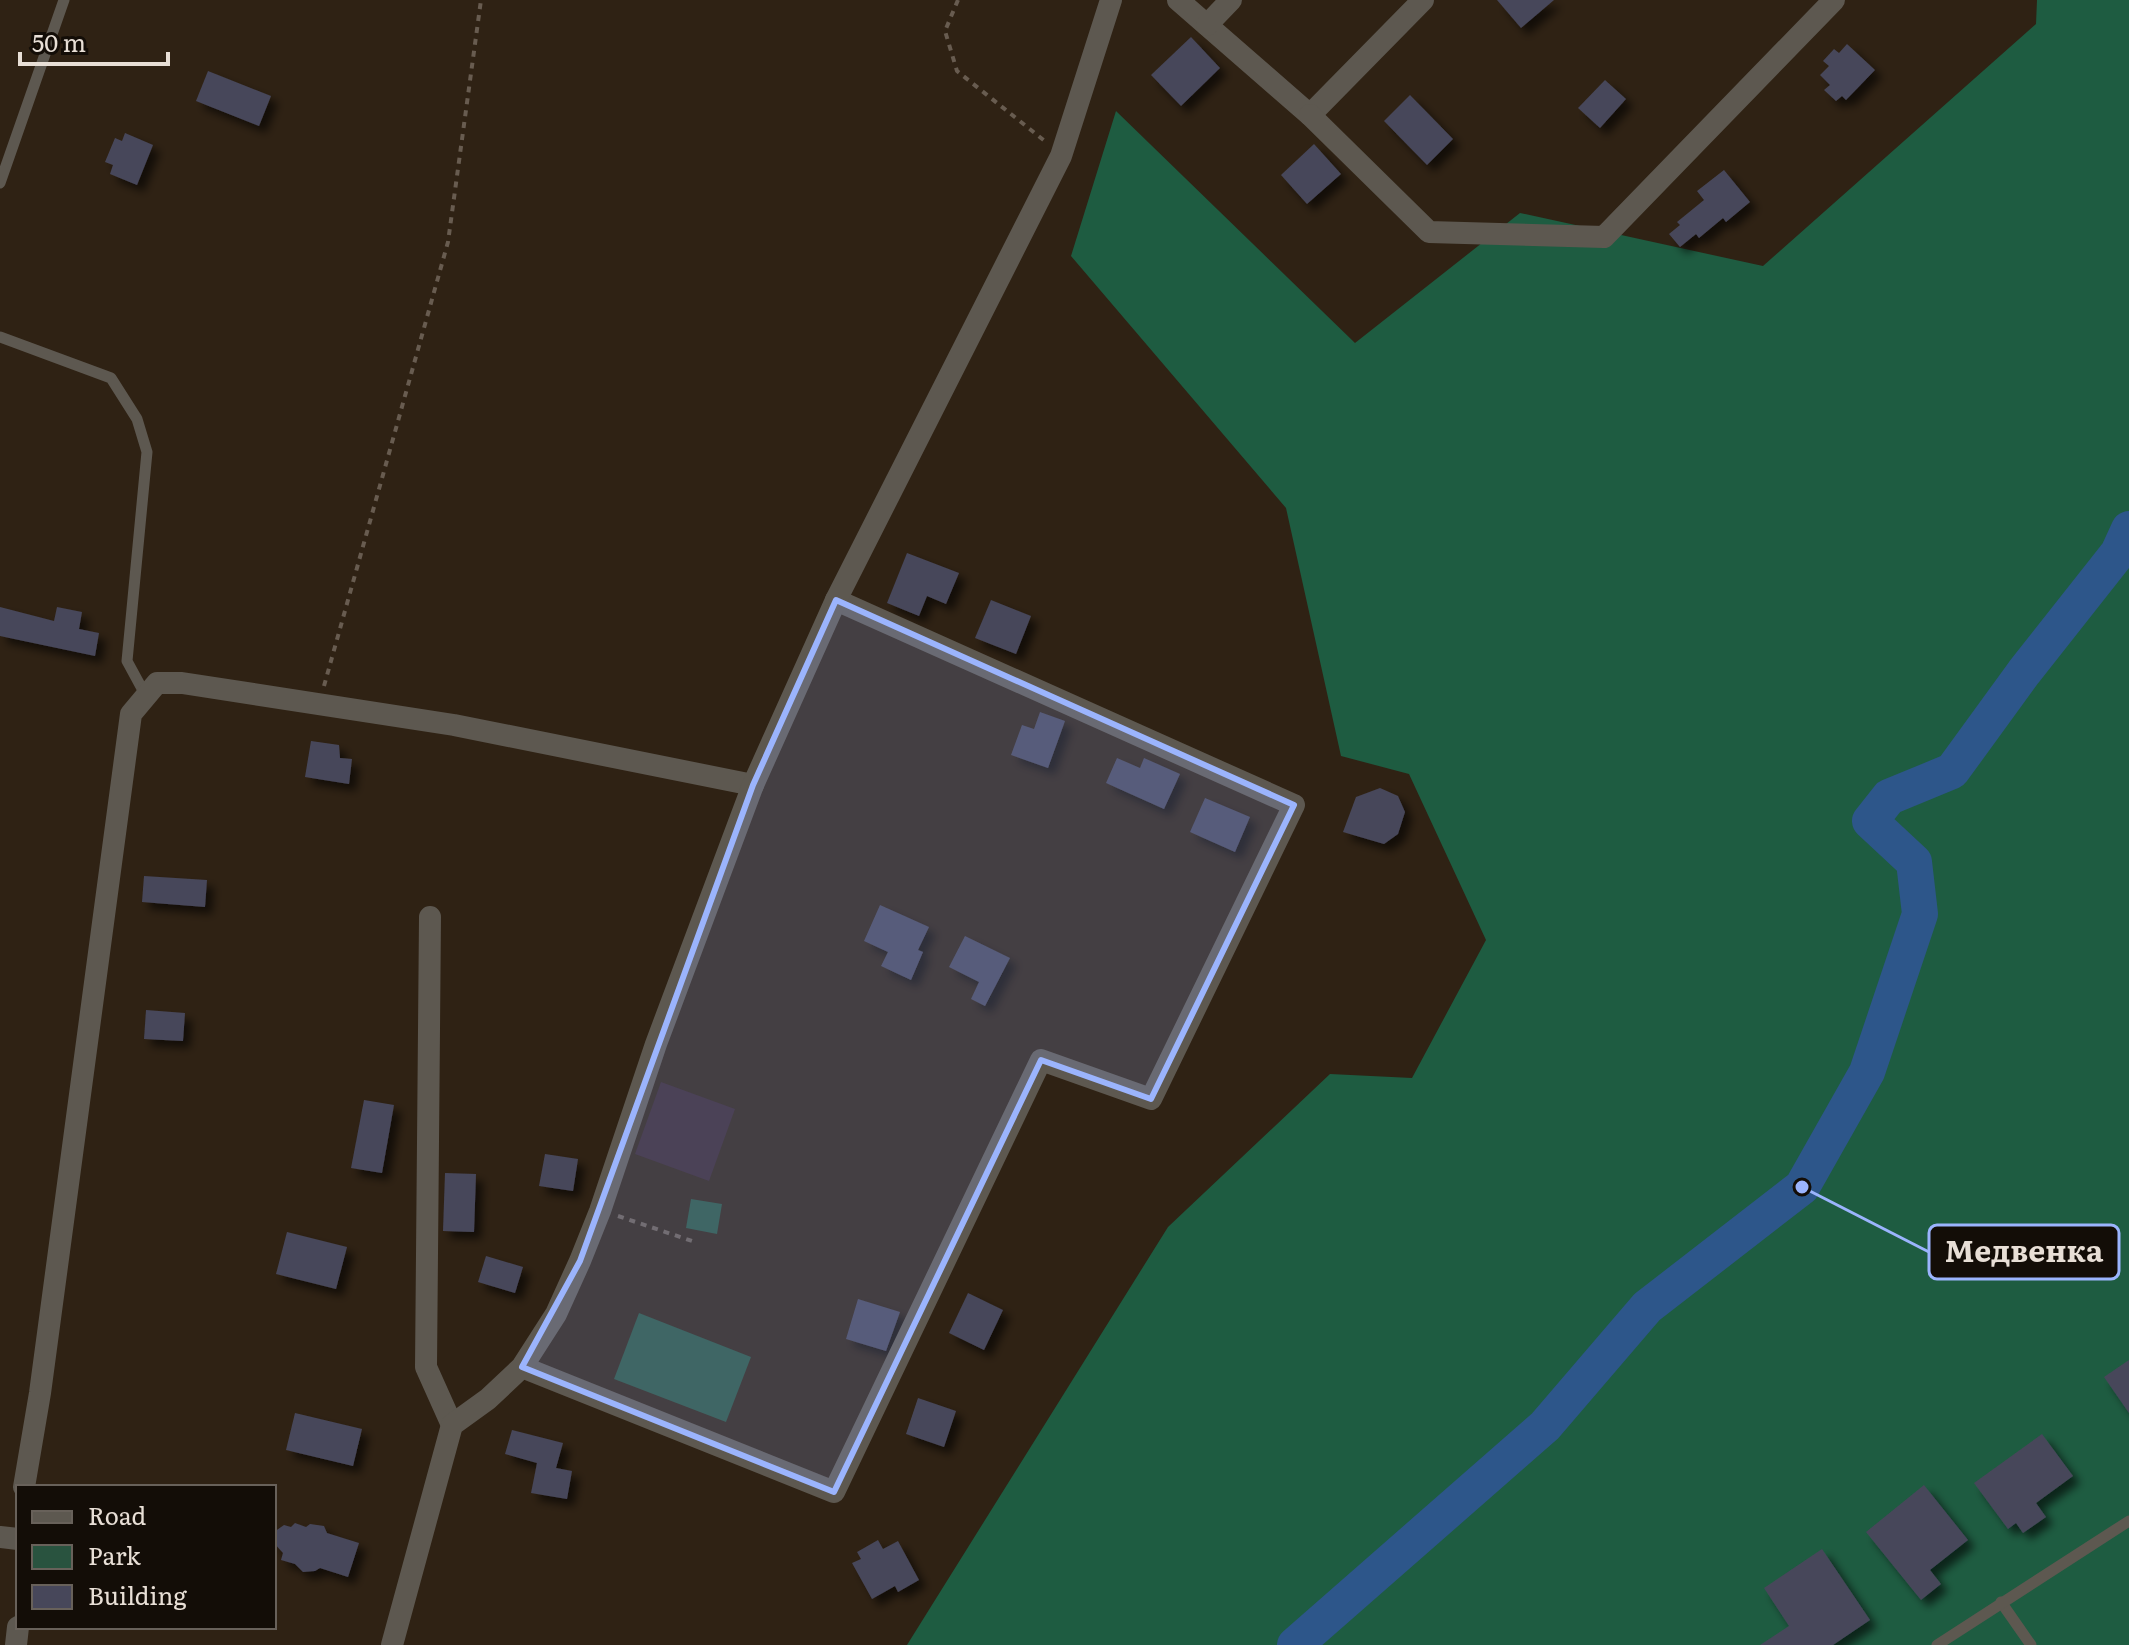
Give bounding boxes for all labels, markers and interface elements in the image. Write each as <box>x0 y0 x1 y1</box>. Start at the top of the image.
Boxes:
scale bar <box>20 16 168 66</box>
text: 50 m <box>32 24 86 59</box>
callout: Медвенка <box>1929 1225 2119 1279</box>
text: Медвенка <box>1945 1227 2104 1271</box>
legend <box>16 1485 276 1629</box>
text: Road <box>88 1497 147 1532</box>
text: Park <box>88 1537 141 1572</box>
text: Building <box>88 1577 187 1612</box>

